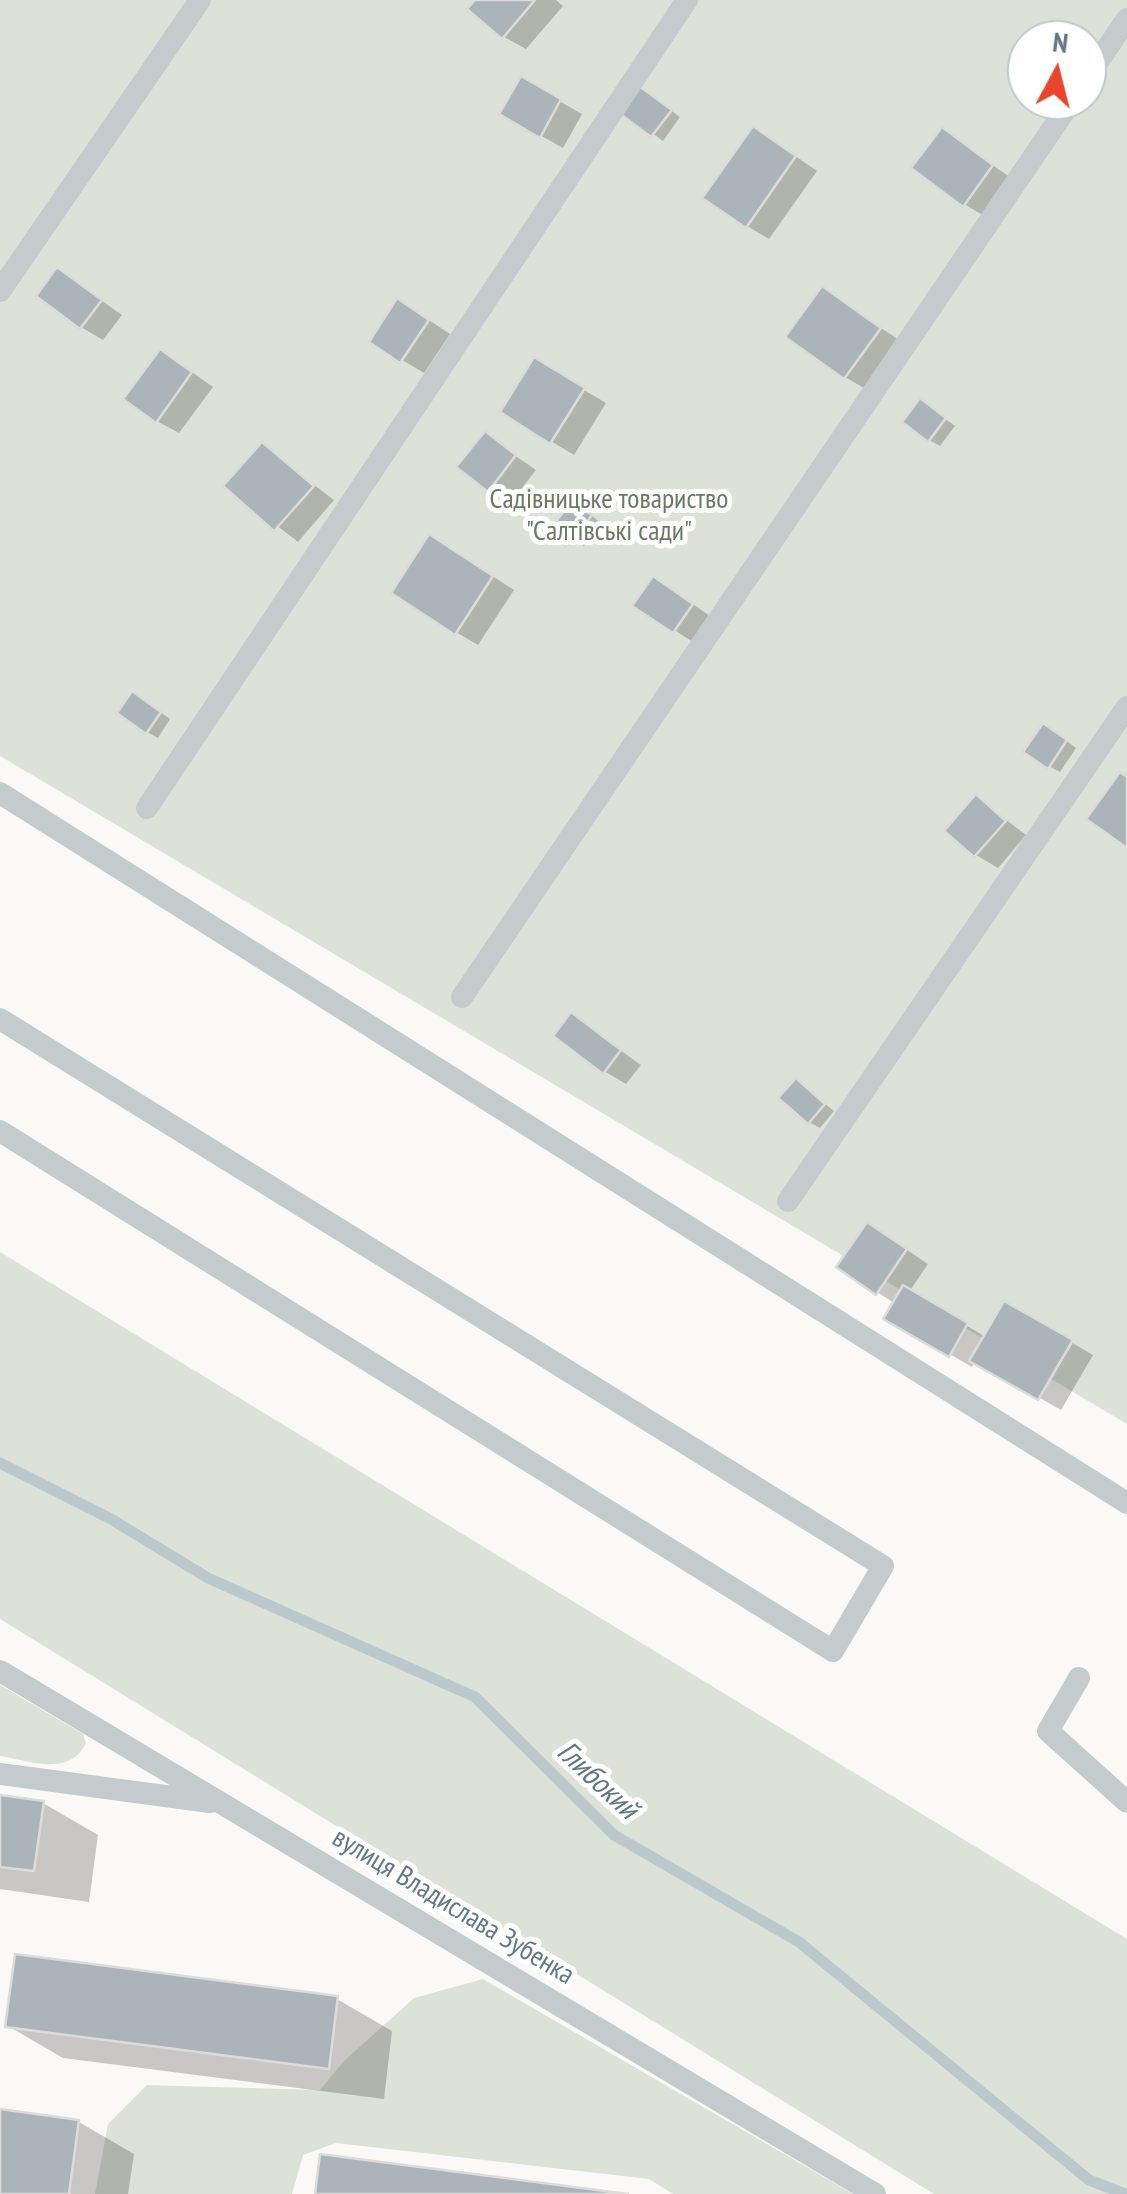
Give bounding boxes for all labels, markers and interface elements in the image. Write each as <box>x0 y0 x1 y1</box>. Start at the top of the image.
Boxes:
north arrow <box>1007 20 1107 120</box>
text: N <box>1051 22 1070 61</box>
park label: Садівницьке товариство "Салтівські сади" <box>490 483 728 549</box>
water label: Глибокий <box>549 1735 645 1827</box>
street label: вулиця Владислава Зубенка <box>326 1822 580 1992</box>

